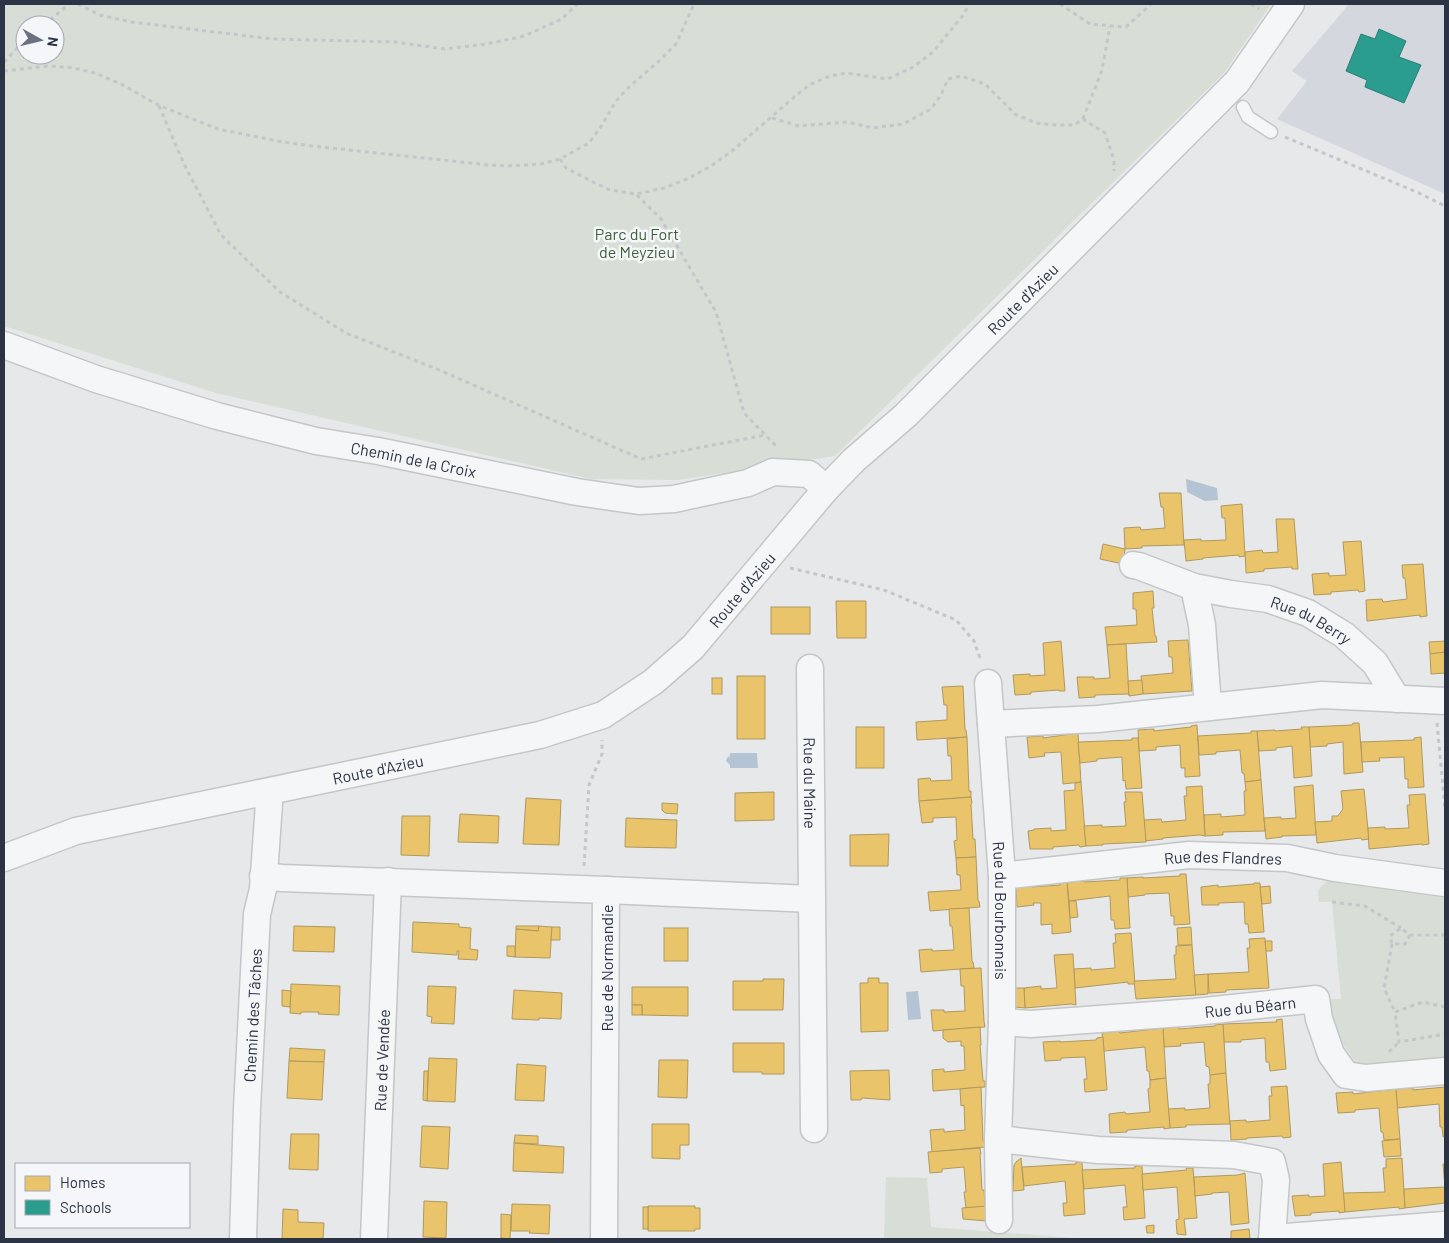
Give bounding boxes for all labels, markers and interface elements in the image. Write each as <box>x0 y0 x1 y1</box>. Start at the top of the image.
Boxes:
north arrow <box>15 15 65 65</box>
text: N <box>44 36 62 48</box>
park label: Parc du Fort de Meyzieu <box>595 224 679 261</box>
street label: Route d'Azieu <box>983 259 1061 338</box>
street label: Chemin de la Croix <box>350 437 478 481</box>
street label: Route d'Azieu <box>704 548 778 631</box>
street label: Rue du Berry <box>1268 591 1357 648</box>
street label: Rue du Maine <box>801 737 821 829</box>
street label: Route d'Azieu <box>331 750 425 787</box>
street label: Rue du Bourbonnais <box>990 841 1012 980</box>
street label: Rue des Flandres <box>1163 845 1282 867</box>
street label: Rue de Normandie <box>597 904 616 1032</box>
street label: Chemin des Tâches <box>239 948 265 1083</box>
street label: Rue du Béarn <box>1204 992 1297 1020</box>
street label: Rue de Vendée <box>370 1009 392 1112</box>
legend <box>15 1163 190 1228</box>
text: Homes <box>60 1173 105 1191</box>
text: Schools <box>60 1198 112 1216</box>

